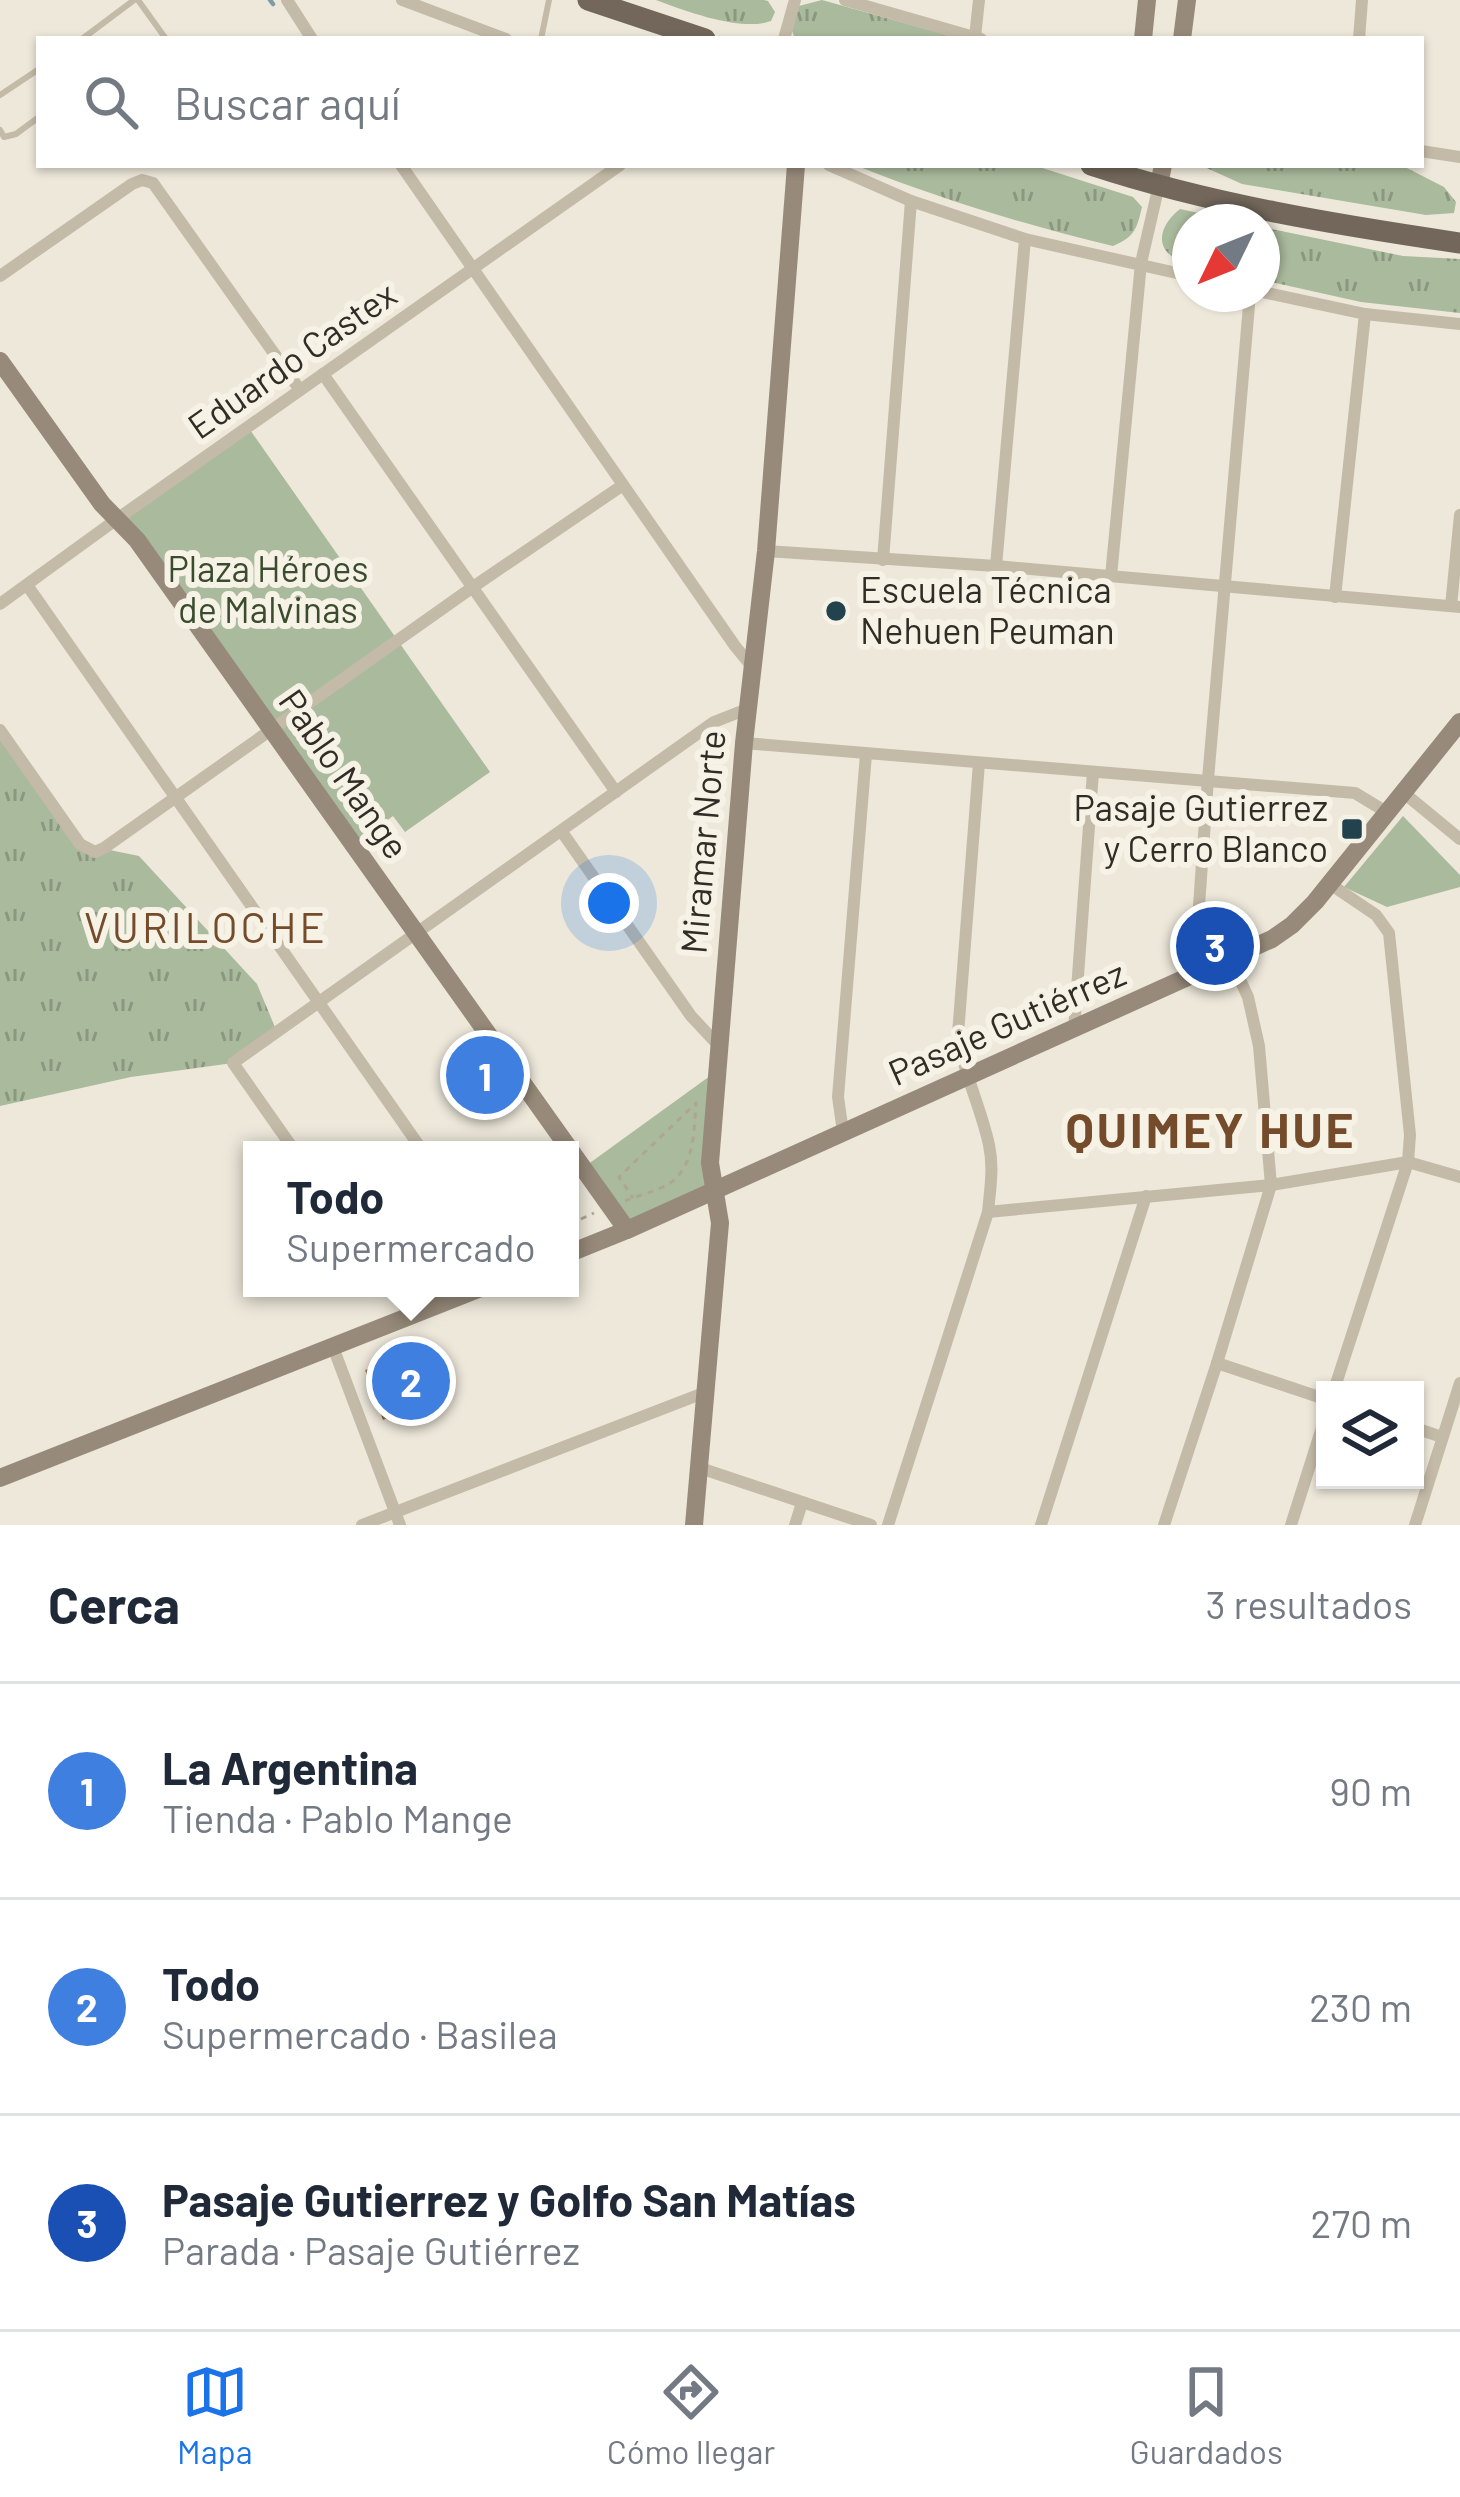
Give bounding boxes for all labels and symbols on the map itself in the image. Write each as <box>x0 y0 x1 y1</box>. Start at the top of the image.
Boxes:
north arrow <box>1172 204 1280 312</box>
street label: Eduardo Castex <box>179 271 404 446</box>
park label: Plaza Héroes de Malvinas <box>167 546 369 630</box>
place label: Escuela Técnica Nehuen Peuman <box>860 567 1115 651</box>
marker: Escuela Técnica Nehuen Peuman <box>823 598 849 624</box>
street label: Pablo Mange <box>271 680 419 866</box>
street label: Miramar Norte <box>670 728 733 955</box>
place label: Pasaje Gutierrez y Cerro Blanco <box>1073 785 1328 869</box>
marker: Pasaje Gutierrez y Cerro Blanco <box>1339 816 1365 842</box>
your location <box>579 873 639 933</box>
district label: VURILOCHE <box>84 901 328 951</box>
pin: 3 <box>1176 901 1254 991</box>
street label: Pasaje Gutiérrez <box>881 950 1131 1093</box>
pin: 1 <box>446 1030 524 1120</box>
district label: QUIMEY HUE <box>1065 1100 1357 1158</box>
pin: 2 <box>372 1336 450 1426</box>

